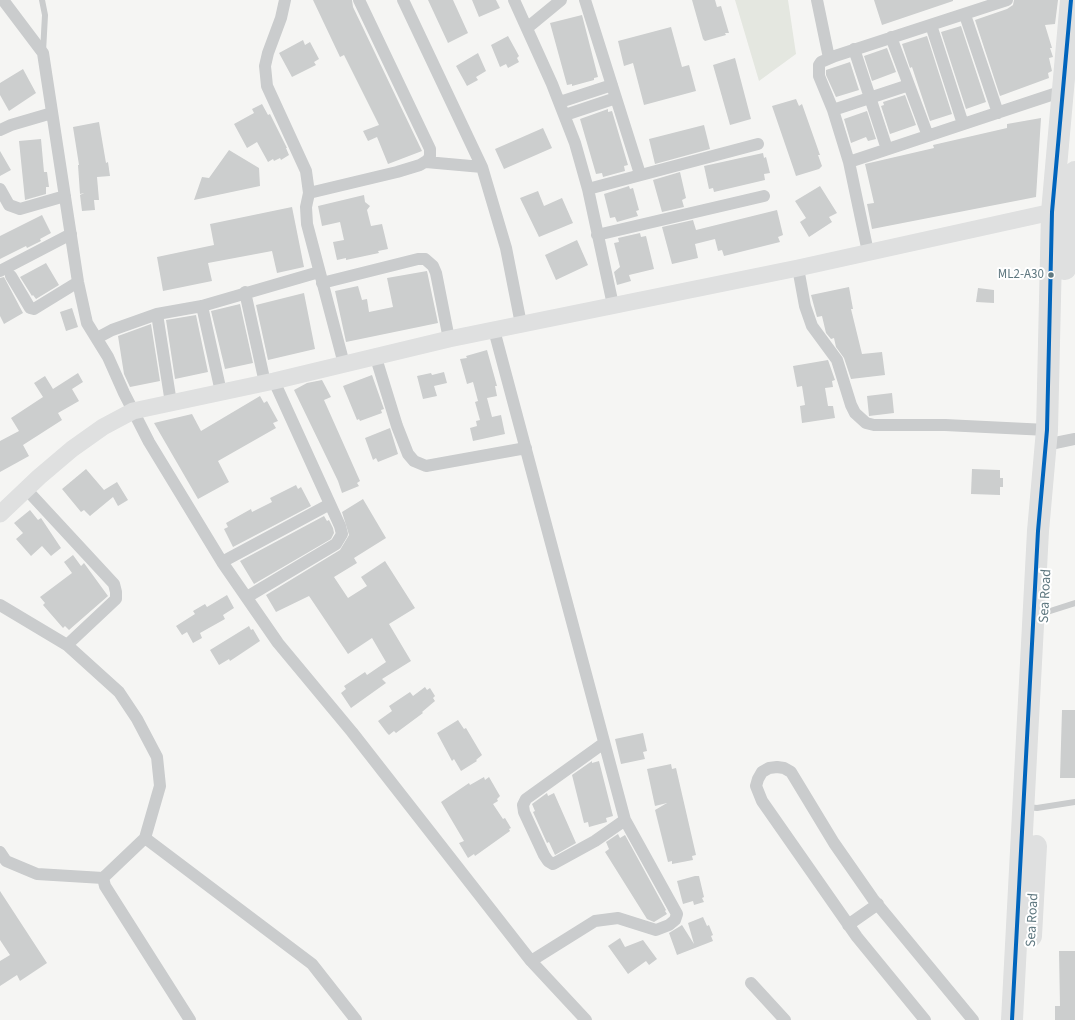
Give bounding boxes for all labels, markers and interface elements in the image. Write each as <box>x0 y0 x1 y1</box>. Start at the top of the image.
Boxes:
place label: ML2-A30 <box>998 267 1044 283</box>
marker: ML2-A30 <box>1046 270 1056 280</box>
street label: Sea Road <box>1036 569 1056 623</box>
street label: Sea Road <box>1023 893 1043 947</box>

